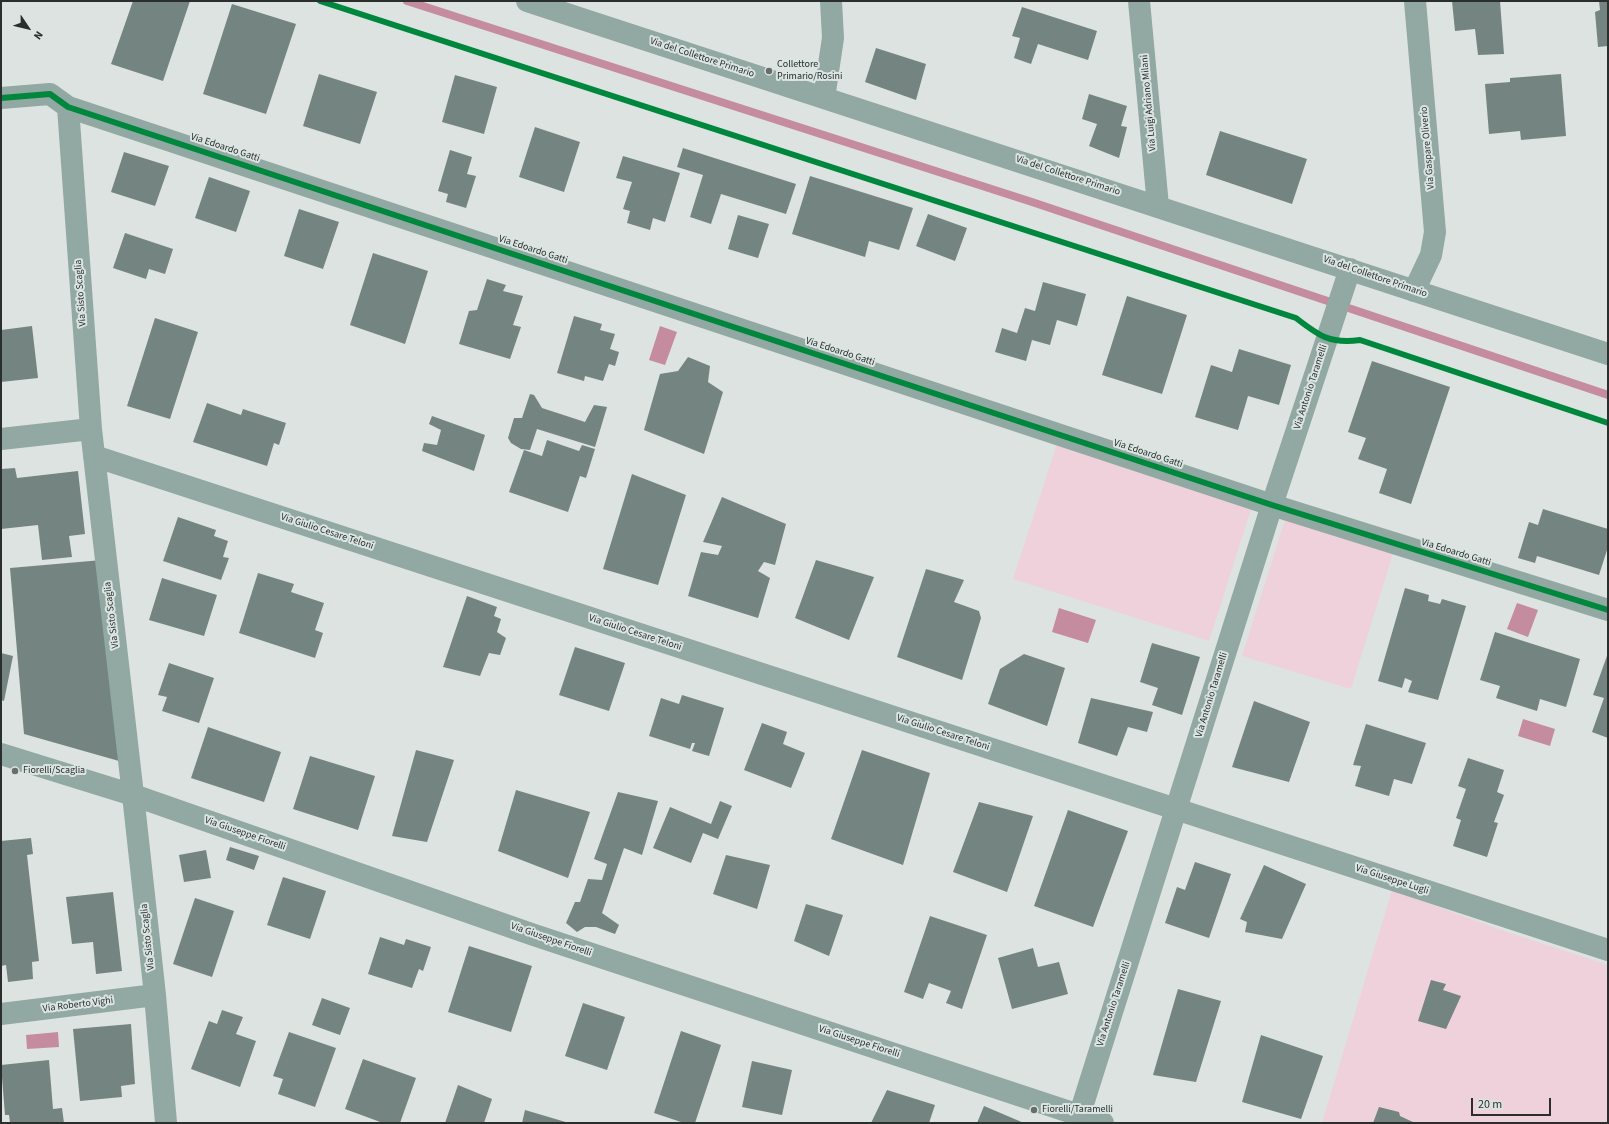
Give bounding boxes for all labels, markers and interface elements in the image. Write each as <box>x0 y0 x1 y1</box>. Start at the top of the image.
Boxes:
north arrow <box>8 8 48 48</box>
text: N <box>30 28 46 42</box>
street label: Via del Collettore Primario <box>648 35 756 81</box>
street label: Via Luigi Adriano Milani <box>1139 54 1159 152</box>
place label: Collettore Primario/Rosini <box>777 59 842 82</box>
marker: Collettore Primario/Rosini <box>764 66 774 76</box>
street label: Via Gaspare Oliverio <box>1418 106 1438 190</box>
street label: Via Edoardo Gatti <box>189 131 261 165</box>
street label: Via del Collettore Primario <box>1014 153 1122 199</box>
street label: Via Edoardo Gatti <box>497 233 569 267</box>
street label: Via del Collettore Primario <box>1321 254 1429 300</box>
street label: Via Sisto Scaglia <box>73 259 89 327</box>
street label: Via Edoardo Gatti <box>804 335 876 369</box>
street label: Via Antonio Taramelli <box>1292 343 1330 431</box>
street label: Via Edoardo Gatti <box>1112 437 1184 471</box>
street label: Via Giulio Cesare Teloni <box>279 511 375 553</box>
street label: Via Edoardo Gatti <box>1420 537 1492 569</box>
street label: Via Sisto Scaglia <box>102 581 122 649</box>
street label: Via Giulio Cesare Teloni <box>587 612 683 654</box>
street label: Via Antonio Taramelli <box>1193 651 1231 739</box>
street label: Via Giulio Cesare Teloni <box>895 712 991 754</box>
place label: Fiorelli/Scaglia <box>23 765 85 777</box>
marker: Fiorelli/Scaglia <box>10 766 20 776</box>
street label: Via Giuseppe Fiorelli <box>203 815 287 853</box>
street label: Via Giuseppe Lugli <box>1354 863 1430 897</box>
street label: Via Sisto Scaglia <box>139 903 157 971</box>
street label: Via Giuseppe Fiorelli <box>509 921 593 959</box>
street label: Via Antonio Taramelli <box>1095 960 1133 1048</box>
street label: Via Roberto Vighi <box>42 995 114 1015</box>
street label: Via Giuseppe Fiorelli <box>817 1023 901 1061</box>
scale bar <box>1473 1090 1553 1116</box>
text: 20 m <box>1478 1096 1502 1113</box>
place label: Fiorelli/Taramelli <box>1042 1104 1113 1116</box>
marker: Fiorelli/Taramelli <box>1029 1105 1039 1115</box>

